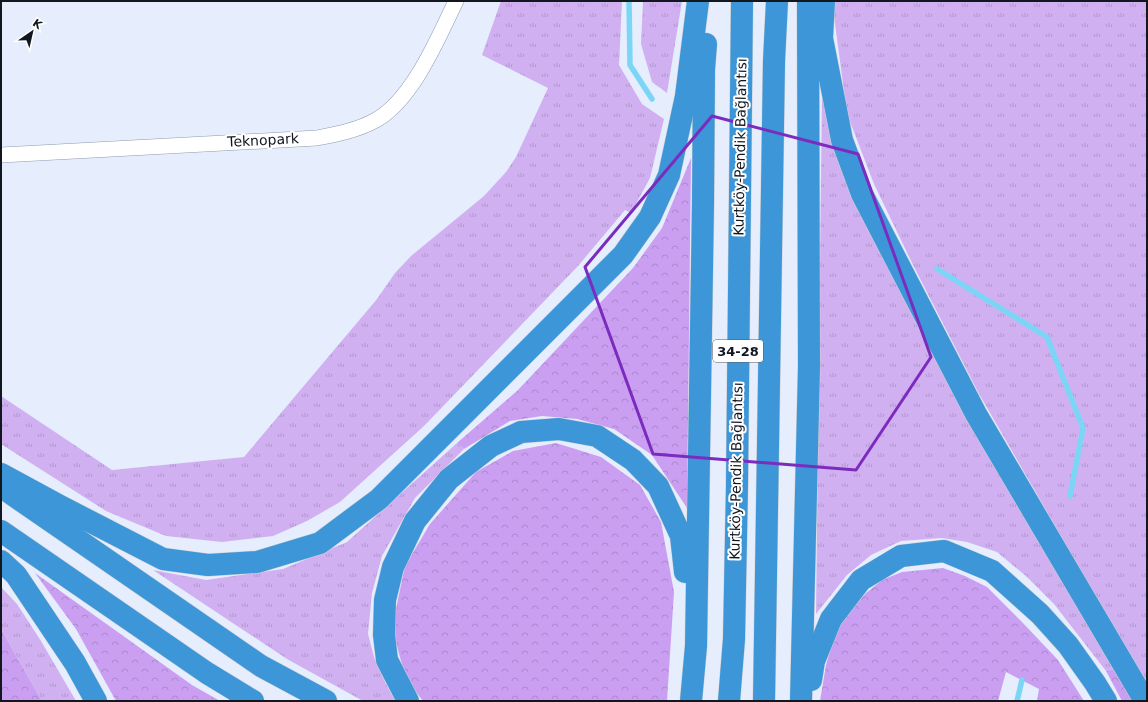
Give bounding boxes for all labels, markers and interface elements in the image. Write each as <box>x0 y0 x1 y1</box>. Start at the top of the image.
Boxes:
north arrow <box>12 12 52 52</box>
text: K <box>30 16 45 32</box>
street label: Kurtköy-Pendik Bağlantısı <box>730 58 750 236</box>
street label: Teknopark <box>226 130 300 150</box>
road number: 34-28 <box>713 340 763 362</box>
street label: Kurtköy-Pendik Bağlantısı <box>726 382 746 560</box>

